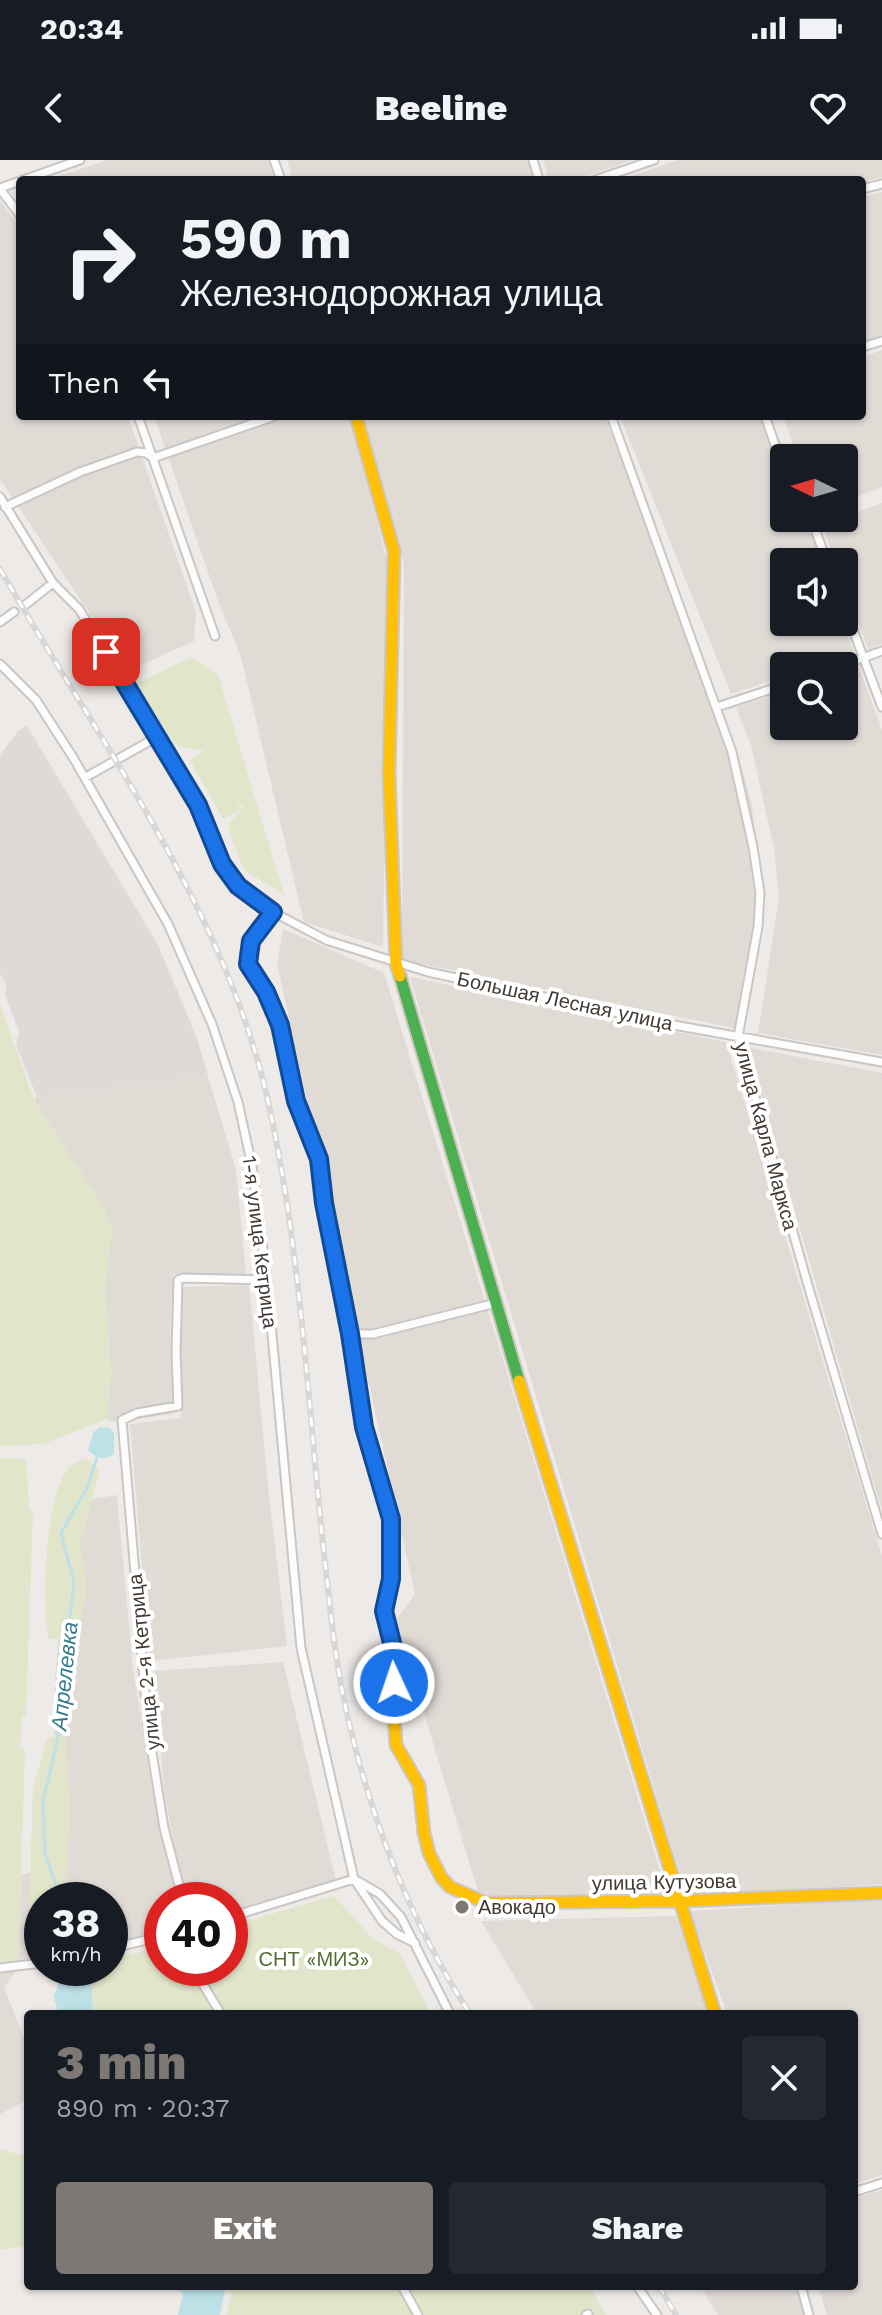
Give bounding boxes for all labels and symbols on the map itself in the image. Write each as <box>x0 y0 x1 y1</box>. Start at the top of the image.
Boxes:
north arrow <box>770 444 858 532</box>
pin <box>72 618 140 686</box>
street label: Большая Лесная улица <box>455 966 676 1036</box>
street label: улица Карла Маркса <box>729 1039 803 1234</box>
street label: 1-я улица Кетрица <box>238 1154 283 1330</box>
street label: улица 2-я Кетрица <box>123 1572 165 1751</box>
water label: Апрелевка <box>46 1620 83 1734</box>
position arrow <box>352 1641 436 1725</box>
street label: улица Кутузова <box>592 1869 737 1895</box>
speed limit sign: 40 <box>144 1882 248 1986</box>
place label: Авокадо <box>478 1895 556 1919</box>
marker: Авокадо <box>453 1898 471 1916</box>
park label: СНТ «МИЗ» <box>259 1947 369 1971</box>

